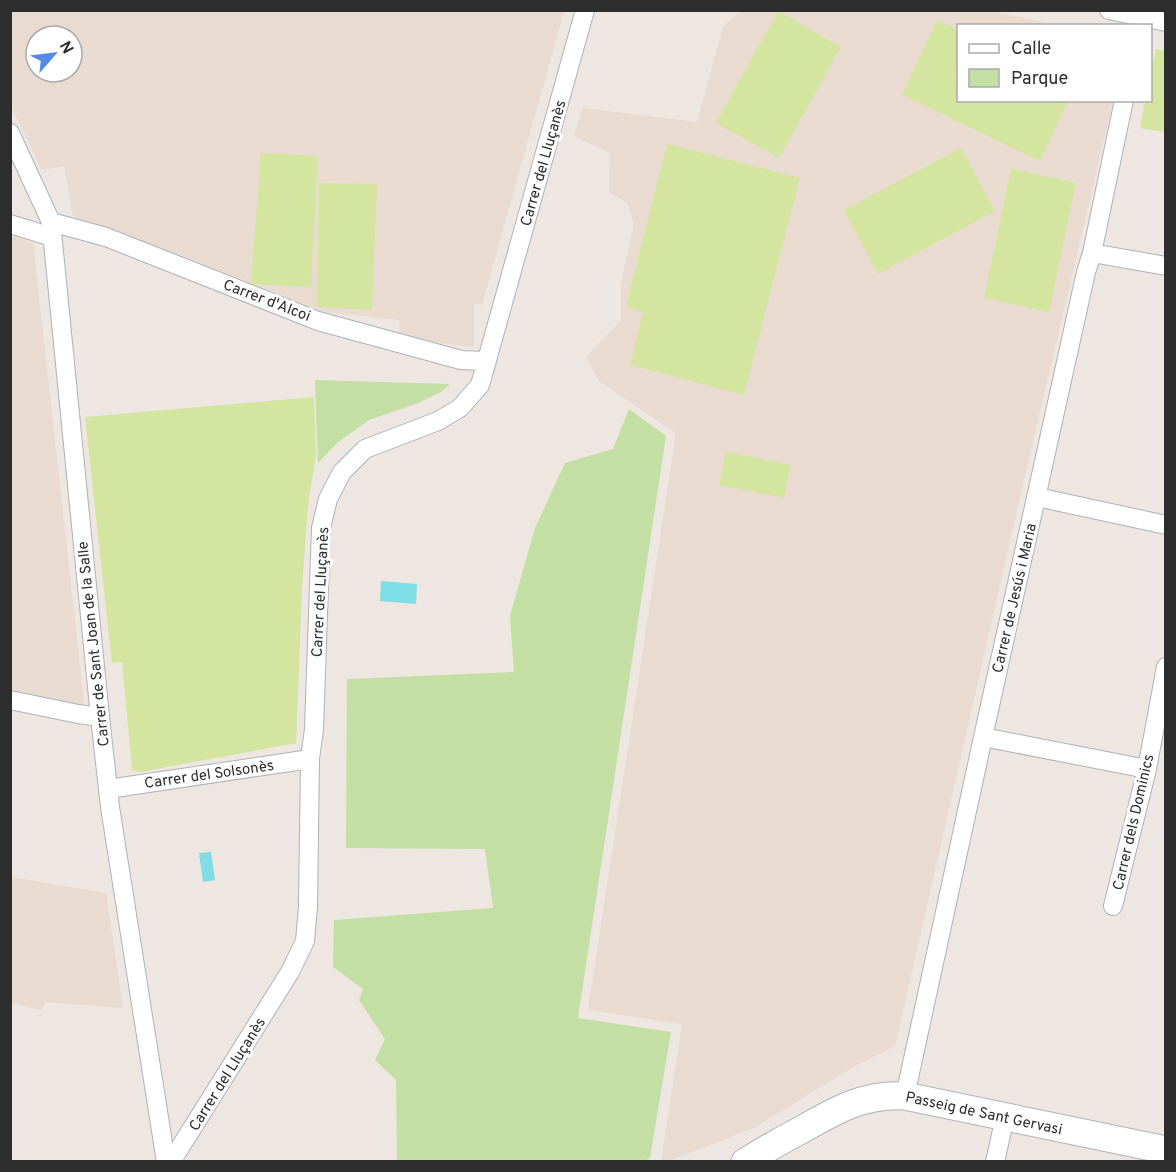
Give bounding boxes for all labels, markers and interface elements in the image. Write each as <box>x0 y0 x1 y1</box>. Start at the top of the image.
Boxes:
north arrow <box>24 24 84 84</box>
legend <box>957 24 1152 102</box>
text: N <box>54 38 77 58</box>
text: Calle <box>1011 38 1051 61</box>
text: Parque <box>1011 68 1068 91</box>
street label: Carrer del Lluçanès <box>517 98 572 229</box>
street label: Carrer d'Alcoi <box>220 276 313 327</box>
street label: Carrer de Jesús i Maria <box>989 522 1042 675</box>
street label: Carrer del Lluçanès <box>309 526 334 658</box>
street label: Carrer de Sant Joan de la Salle <box>74 540 115 747</box>
street label: Carrer dels Dominics <box>1110 752 1159 892</box>
street label: Carrer del Solsonès <box>143 757 275 794</box>
street label: Carrer del Lluçanès <box>186 1014 271 1135</box>
street label: Passeig de Sant Gervasi <box>903 1089 1064 1140</box>

